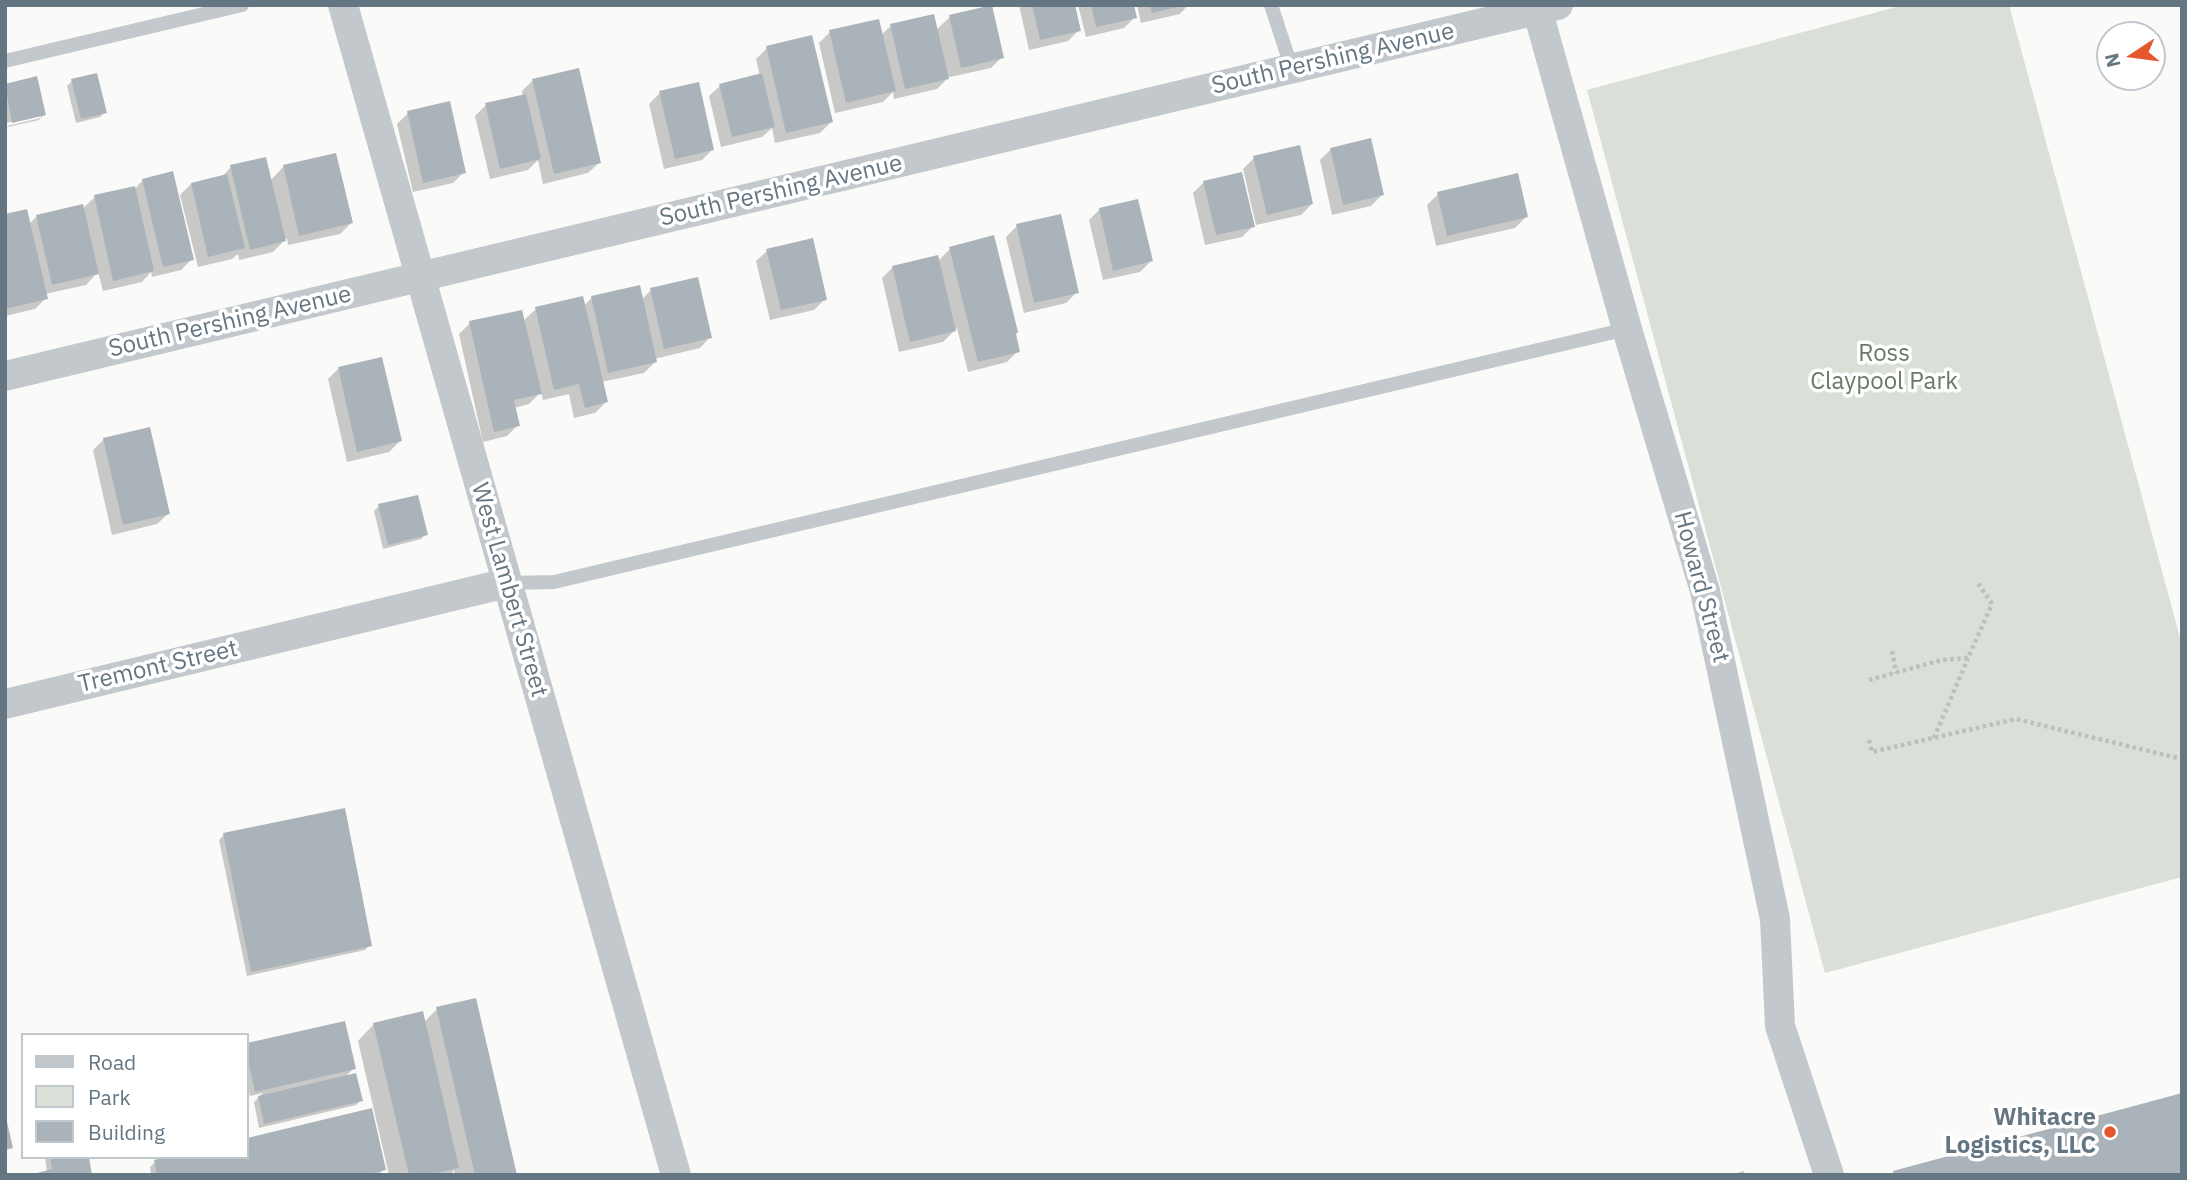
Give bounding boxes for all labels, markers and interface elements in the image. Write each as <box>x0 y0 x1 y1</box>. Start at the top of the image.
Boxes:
street label: South Pershing Avenue <box>1209 17 1457 101</box>
north arrow <box>2096 21 2166 91</box>
text: N <box>2099 51 2126 70</box>
street label: South Pershing Avenue <box>657 149 905 233</box>
street label: South Pershing Avenue <box>106 280 354 364</box>
park label: Ross Claypool Park <box>1810 340 1958 396</box>
street label: West Lambert Street <box>465 480 553 700</box>
street label: Howard Street <box>1667 508 1735 666</box>
street label: Tremont Street <box>76 635 240 699</box>
legend <box>21 1033 248 1159</box>
text: Road <box>88 1048 136 1076</box>
text: Park <box>88 1083 131 1111</box>
place label: Whitacre Logistics, LLC <box>1944 1104 2096 1160</box>
text: Building <box>88 1118 165 1146</box>
marker: Whitacre Logistics, LLC <box>2102 1124 2118 1140</box>

